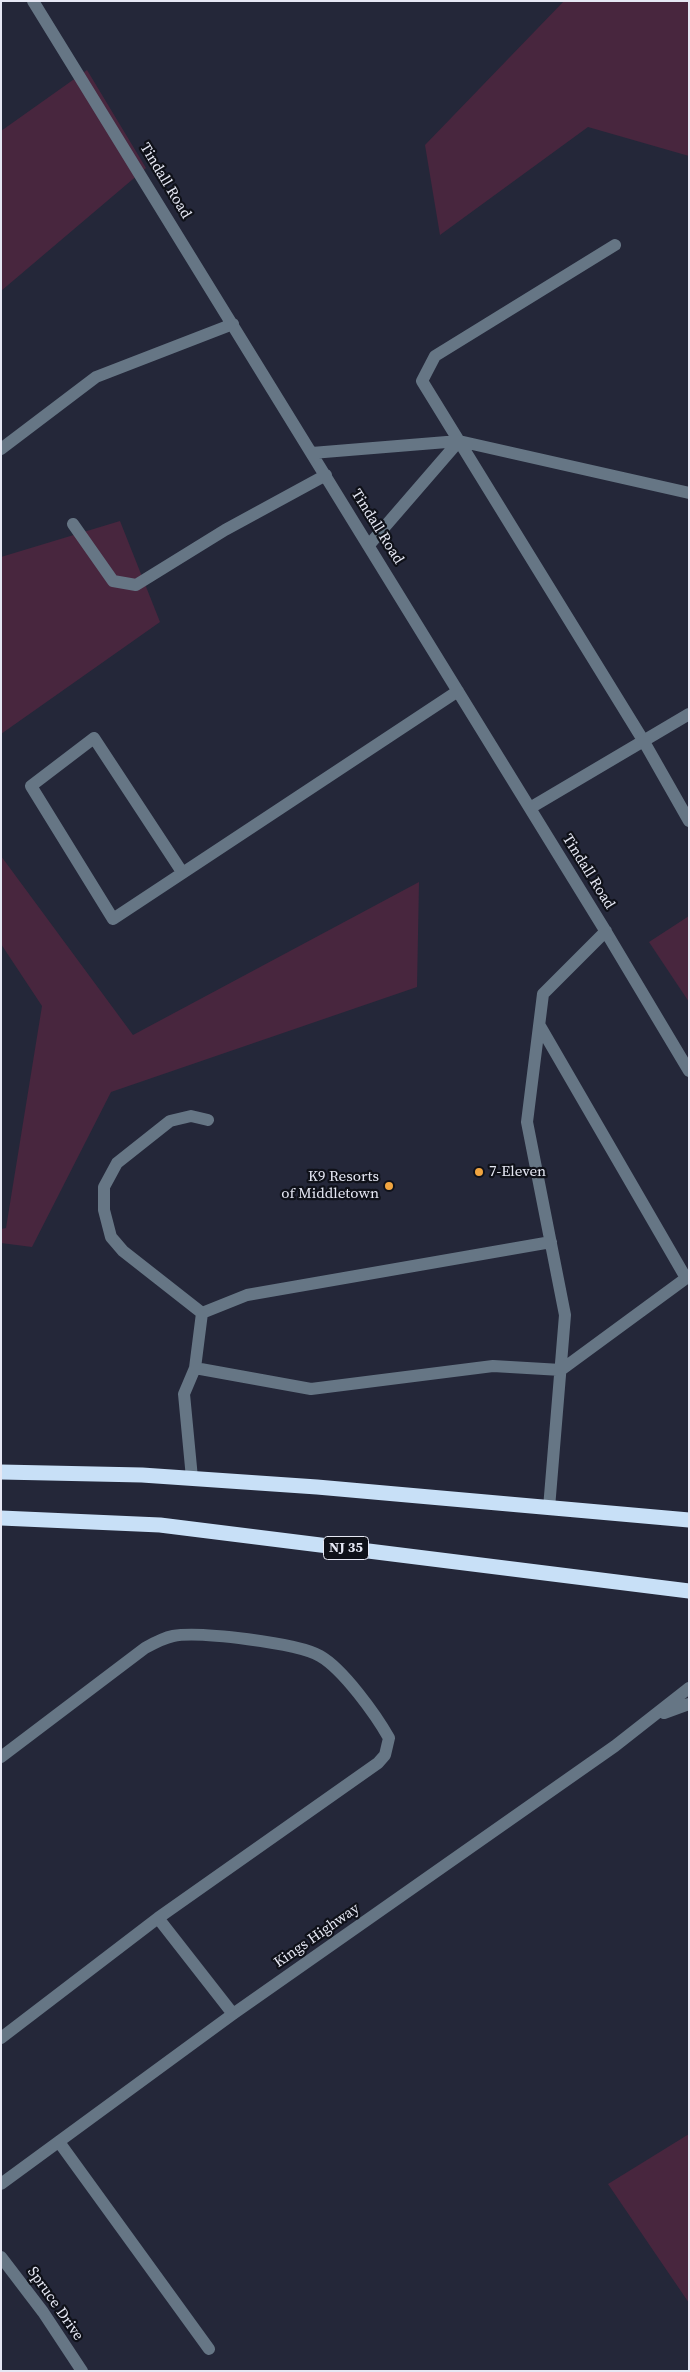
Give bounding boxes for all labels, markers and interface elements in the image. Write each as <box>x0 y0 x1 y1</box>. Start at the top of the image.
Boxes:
street label: Tindall Road <box>135 140 195 222</box>
street label: Tindall Road <box>347 486 407 568</box>
street label: Tindall Road <box>558 831 618 913</box>
place label: 7-Eleven <box>489 1163 546 1181</box>
marker: 7-Eleven <box>473 1166 485 1178</box>
place label: K9 Resorts of Middletown <box>281 1168 379 1203</box>
marker: K9 Resorts of Middletown <box>383 1180 395 1192</box>
road number: NJ 35 <box>324 1536 368 1560</box>
street label: Kings Highway <box>271 1900 363 1972</box>
street label: Spruce Drive <box>23 2264 87 2344</box>

